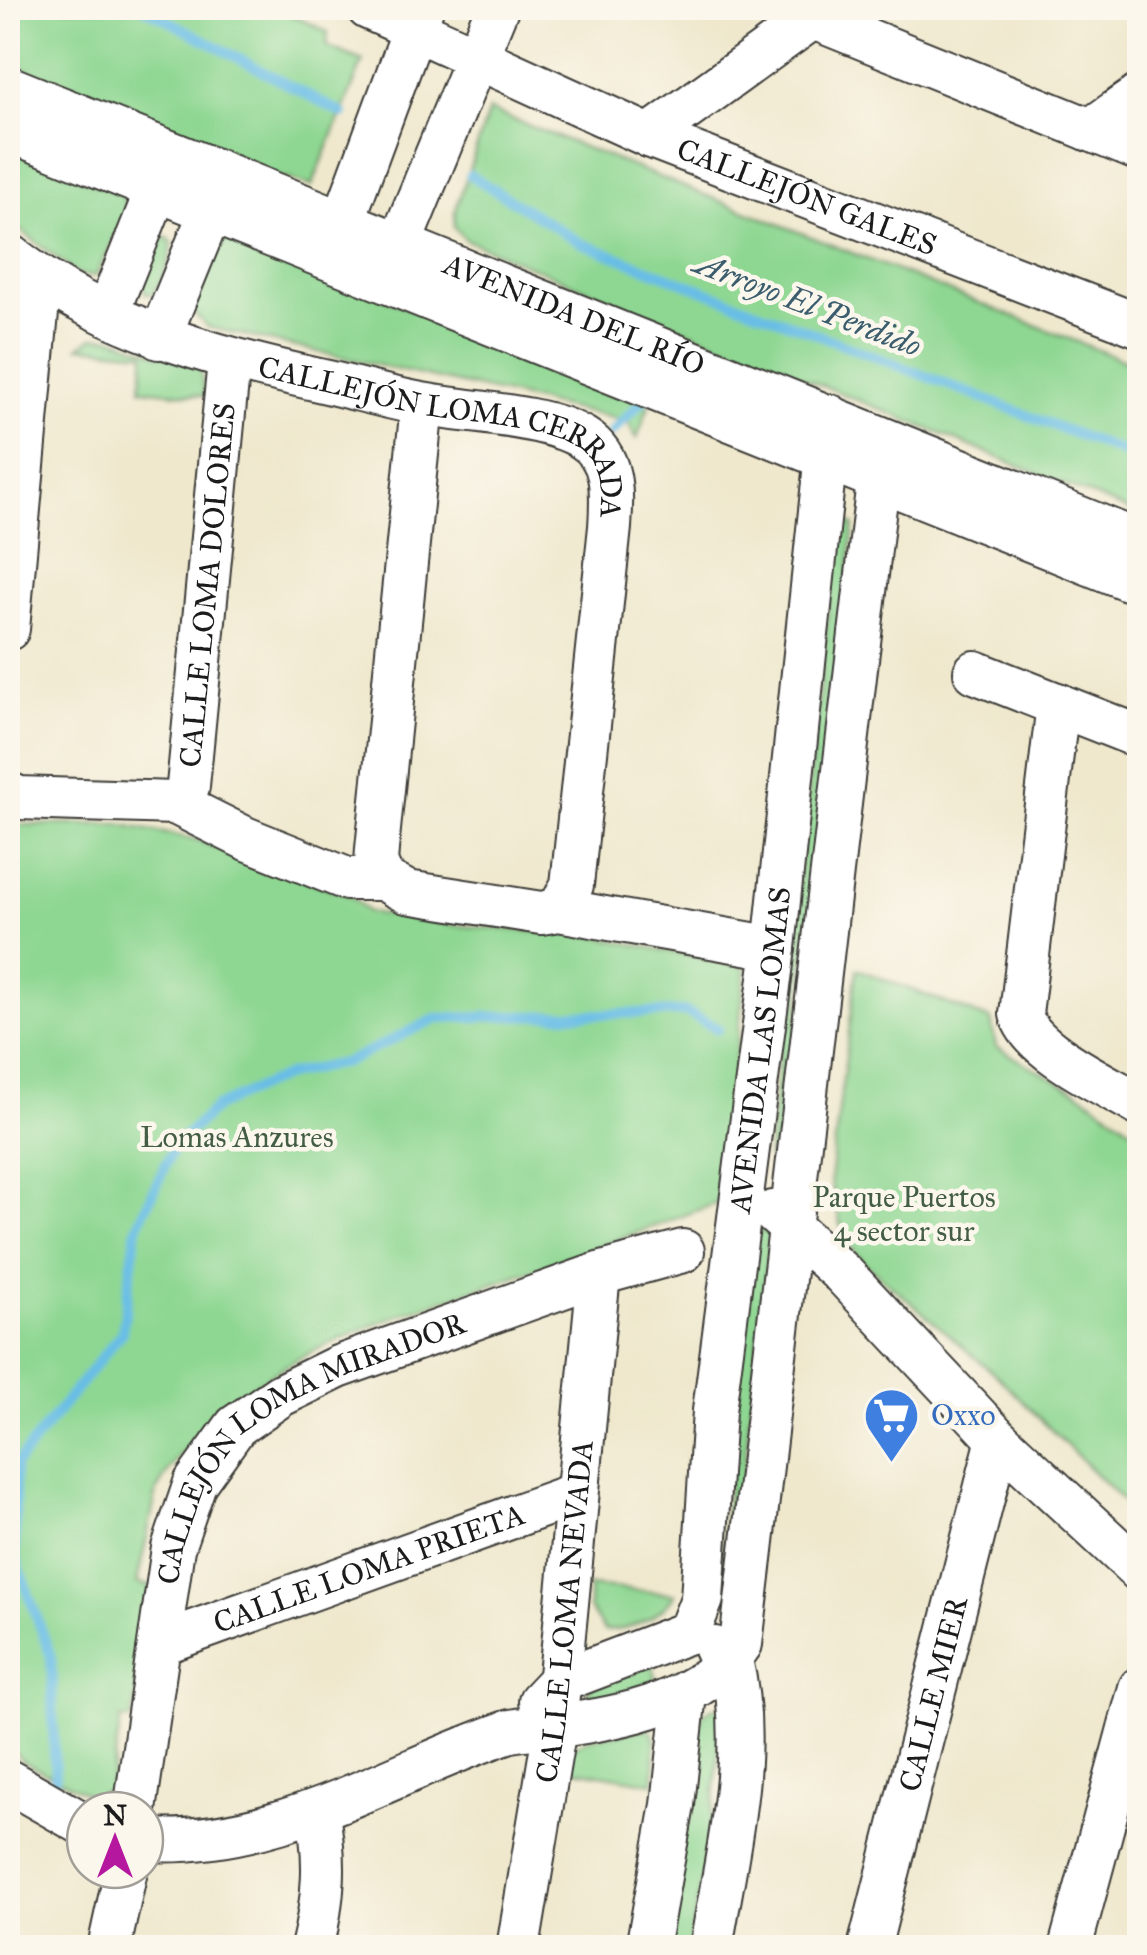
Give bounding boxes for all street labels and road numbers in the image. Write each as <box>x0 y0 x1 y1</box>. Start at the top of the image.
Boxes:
street label: CALLEJÓN GALES <box>672 131 942 264</box>
street label: AVENIDA DEL RÍO <box>436 245 710 383</box>
street label: CALLEJÓN LOMA CERRADA <box>255 348 630 519</box>
street label: CALLE LOMA DOLORES <box>172 401 243 769</box>
street label: AVENIDA LAS LOMAS <box>722 885 798 1217</box>
street label: CALLEJÓN LOMA MIRADOR <box>150 1305 471 1587</box>
street label: CALLE LOMA NEVADA <box>528 1438 601 1786</box>
street label: CALLE LOMA PRIETA <box>209 1496 529 1641</box>
street label: CALLE MIER <box>891 1592 976 1795</box>

